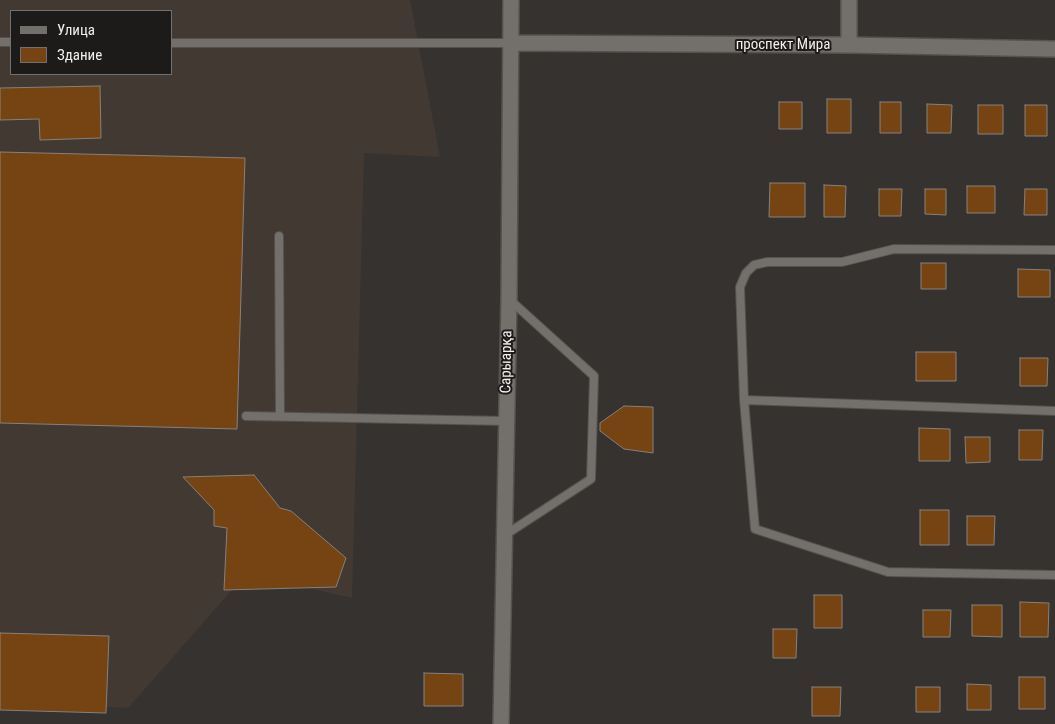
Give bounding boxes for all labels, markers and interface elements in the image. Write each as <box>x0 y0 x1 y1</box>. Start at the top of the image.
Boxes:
legend <box>10 10 172 75</box>
text: Улица <box>57 21 95 39</box>
street label: проспект Мира <box>736 36 830 54</box>
text: Здание <box>57 46 102 64</box>
street label: Сарыарқа <box>497 330 517 394</box>

